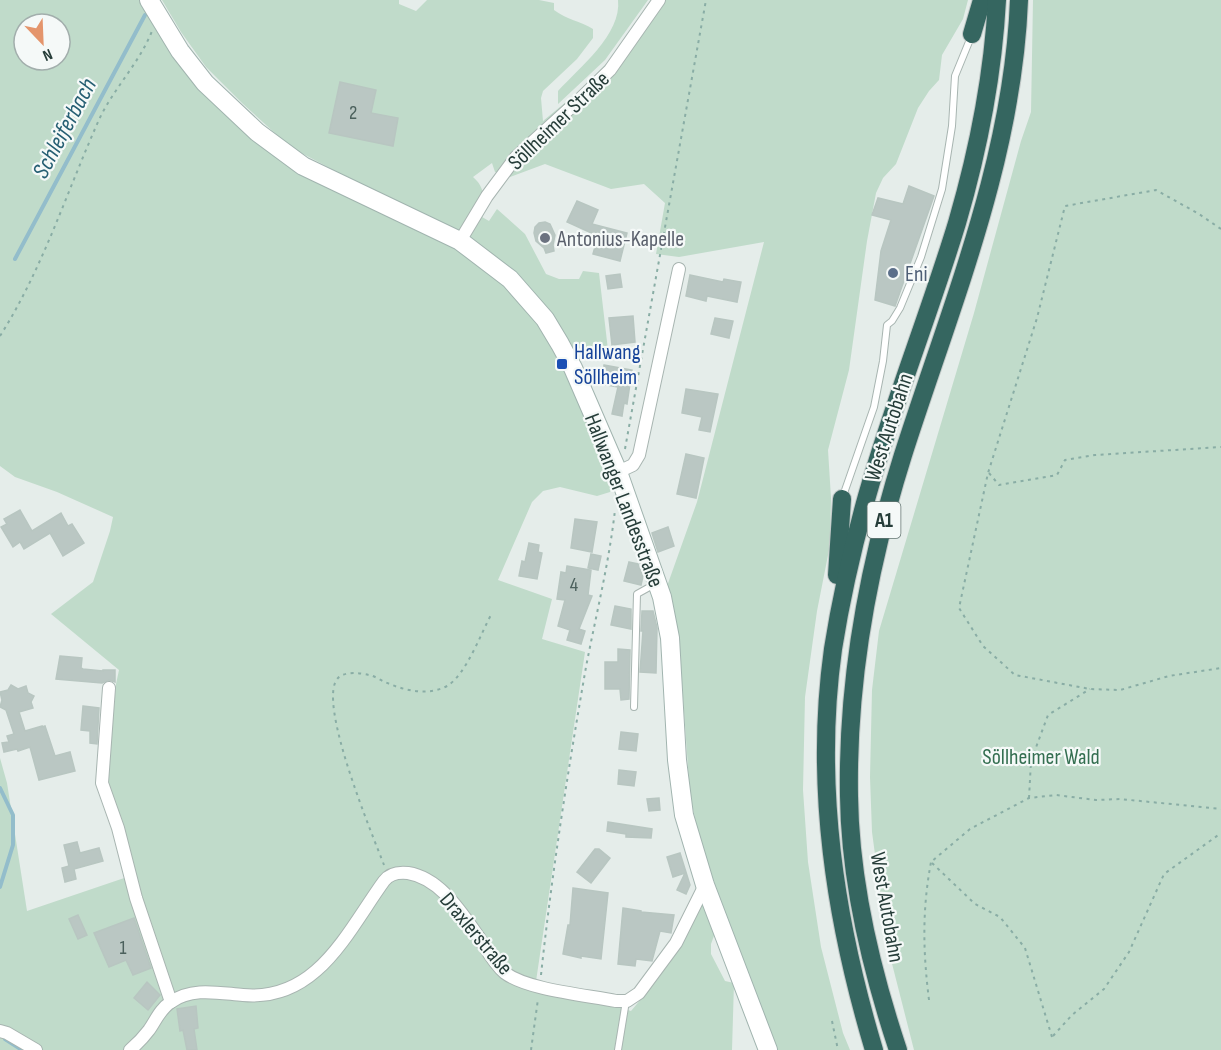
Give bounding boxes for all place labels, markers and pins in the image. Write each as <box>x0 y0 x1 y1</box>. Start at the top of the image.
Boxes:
place label: Antonius-Kapelle <box>556 226 684 253</box>
marker: Antonius-Kapelle <box>538 231 552 245</box>
place label: Eni <box>905 261 928 288</box>
marker: Eni <box>886 266 900 280</box>
place label: Hallwang Söllheim <box>574 339 641 391</box>
marker: Hallwang Söllheim <box>555 357 569 371</box>

